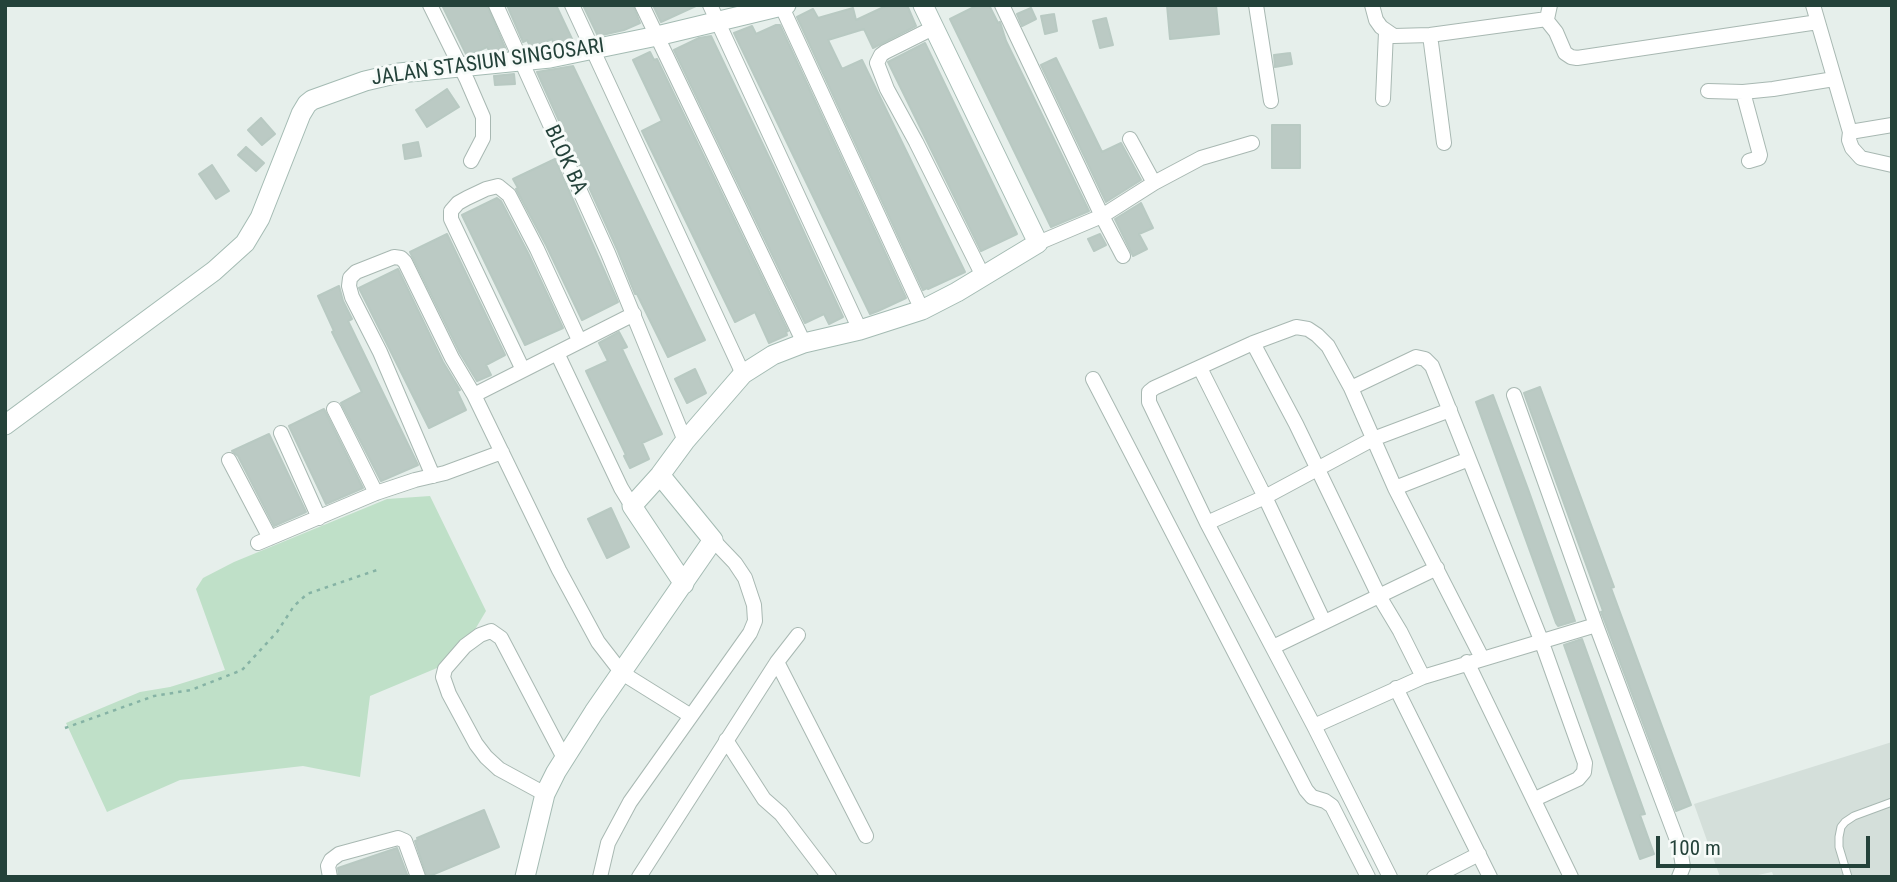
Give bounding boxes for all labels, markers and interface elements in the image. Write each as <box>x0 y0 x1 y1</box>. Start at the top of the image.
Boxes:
street label: JALAN STASIUN SINGOSARI <box>370 34 606 92</box>
street label: BLOK BA <box>538 121 592 199</box>
scale bar <box>1659 822 1872 866</box>
text: 100 m <box>1669 836 1721 860</box>

